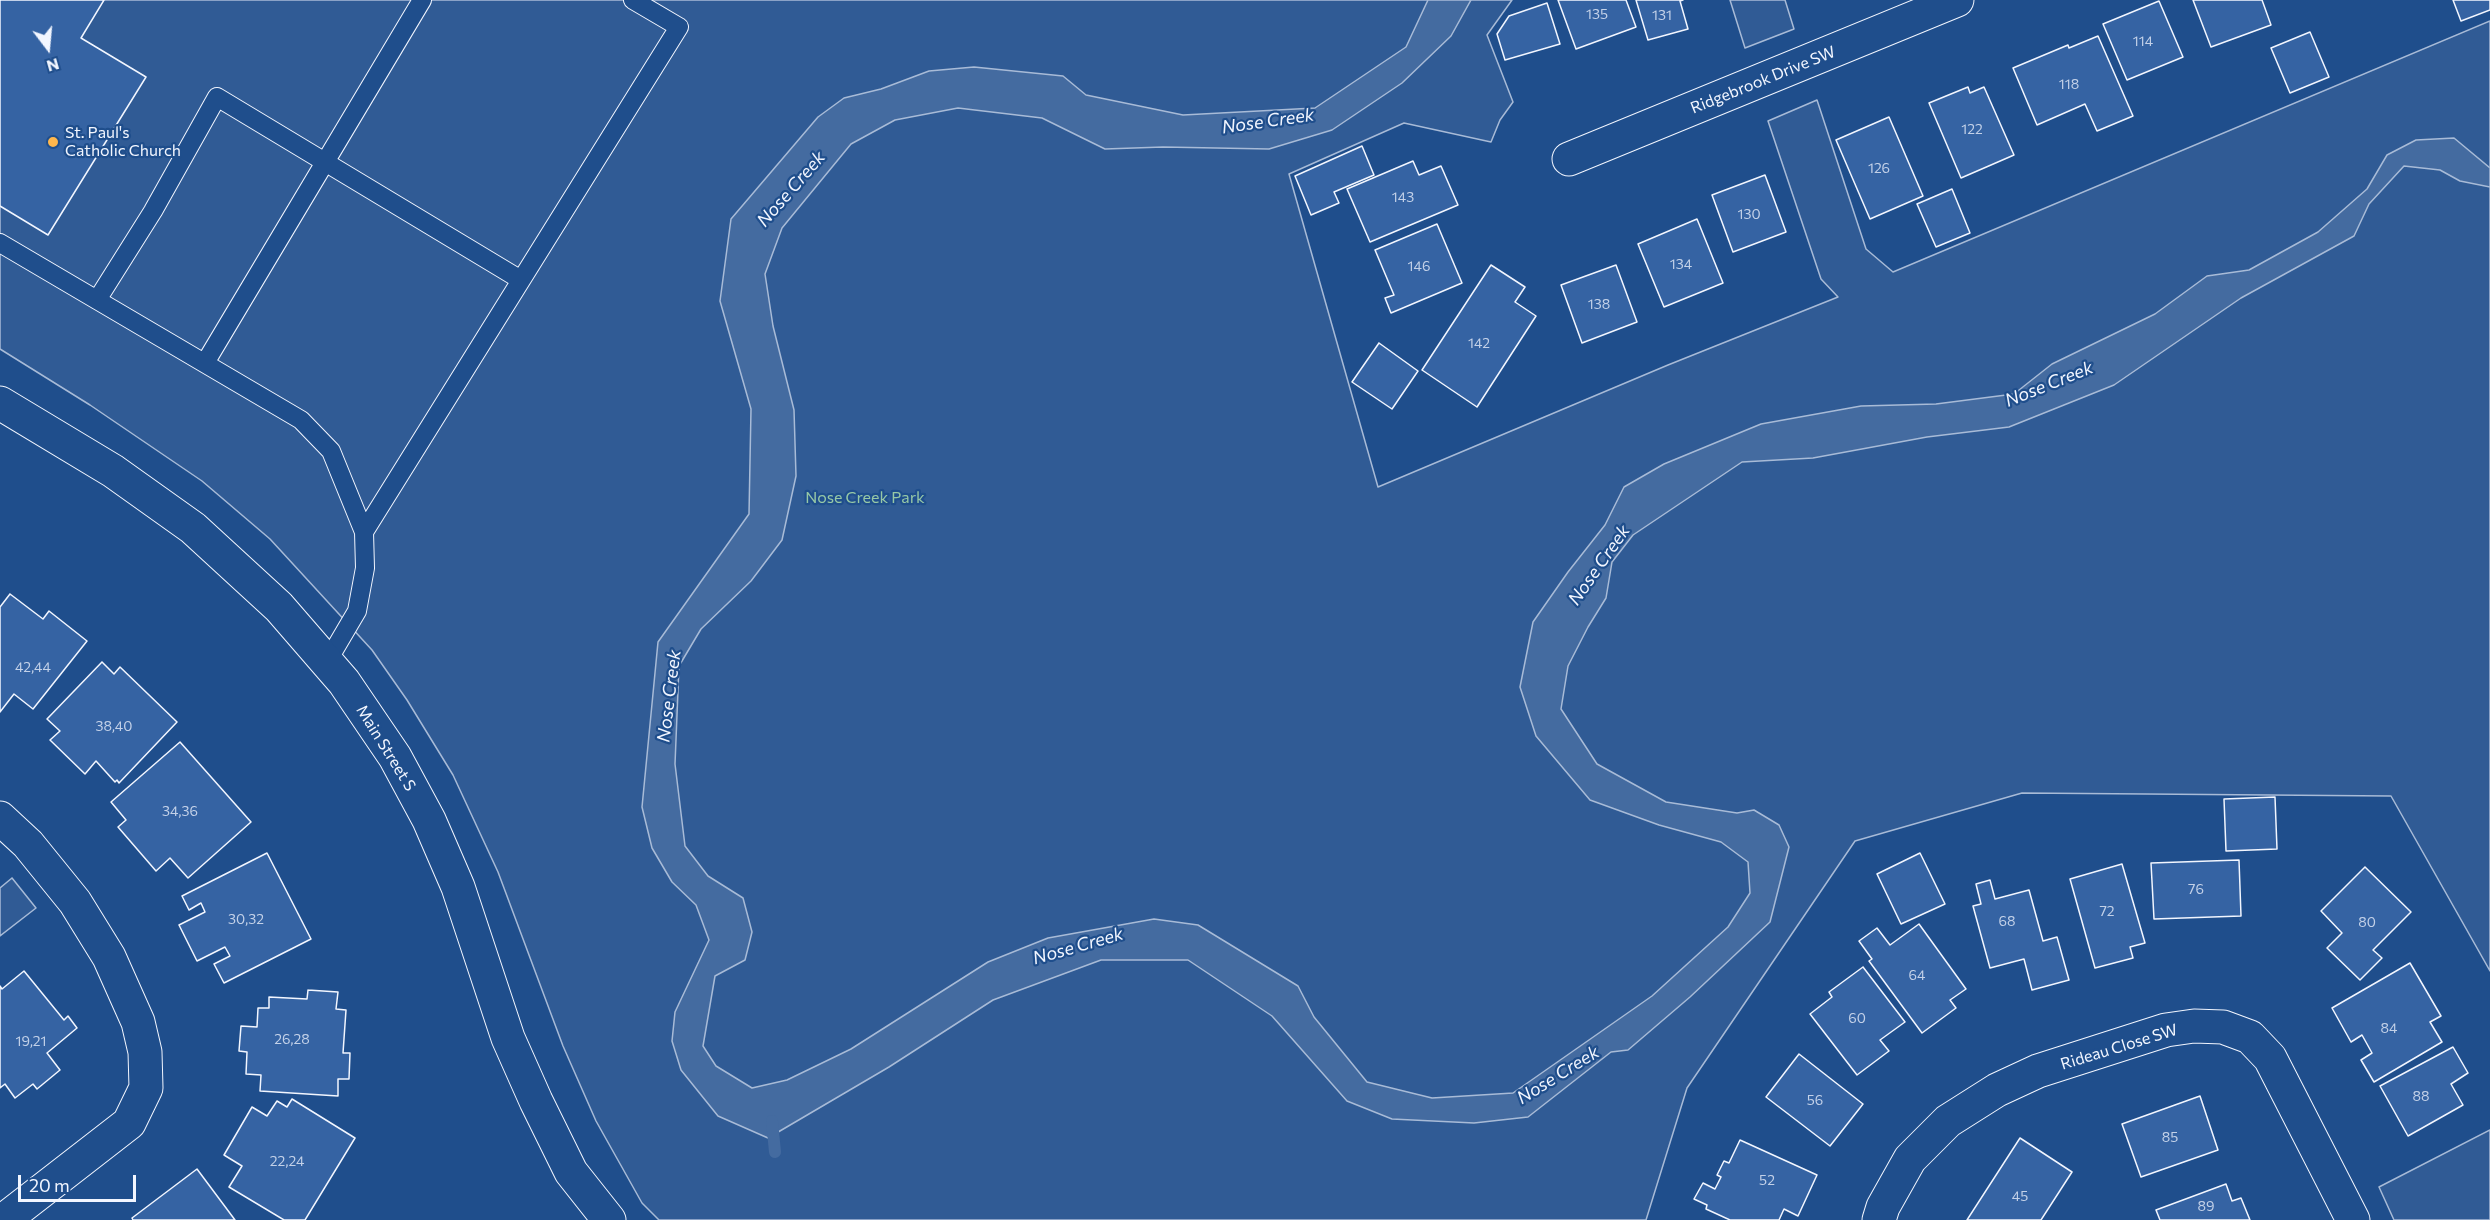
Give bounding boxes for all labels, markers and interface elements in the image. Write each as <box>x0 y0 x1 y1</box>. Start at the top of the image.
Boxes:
house number: 135 <box>1586 6 1608 22</box>
house number: 131 <box>1652 7 1672 23</box>
north arrow <box>18 18 78 78</box>
house number: 114 <box>2133 33 2153 49</box>
street label: Ridgebrook Drive SW <box>1688 42 1838 118</box>
text: N <box>45 55 61 77</box>
house number: 118 <box>2059 76 2079 92</box>
water label: Nose Creek <box>1220 104 1316 138</box>
house number: 122 <box>1961 121 1983 137</box>
place label: St. Paul's Catholic Church <box>65 123 181 161</box>
marker: St. Paul's Catholic Church <box>46 135 60 149</box>
water label: Nose Creek <box>752 147 830 231</box>
house number: 126 <box>1868 160 1890 176</box>
house number: 143 <box>1392 189 1414 205</box>
house number: 130 <box>1737 206 1761 222</box>
house number: 134 <box>1670 256 1692 272</box>
house number: 146 <box>1408 258 1430 274</box>
house number: 138 <box>1588 296 1610 312</box>
house number: 142 <box>1468 335 1490 351</box>
water label: Nose Creek <box>2002 357 2096 411</box>
park label: Nose Creek Park <box>805 488 925 508</box>
water label: Nose Creek <box>1563 521 1635 609</box>
water label: Nose Creek <box>653 648 685 744</box>
house number: 42,44 <box>15 659 51 675</box>
street label: Main Street S <box>352 702 420 794</box>
house number: 38,40 <box>96 718 132 734</box>
house number: 34,36 <box>162 803 198 819</box>
house number: 76 <box>2188 881 2204 897</box>
house number: 72 <box>2099 903 2115 919</box>
house number: 30,32 <box>228 911 264 927</box>
house number: 68 <box>1999 913 2015 929</box>
house number: 80 <box>2358 914 2376 930</box>
water label: Nose Creek <box>1030 923 1126 969</box>
house number: 64 <box>1909 967 1925 983</box>
house number: 60 <box>1848 1010 1866 1026</box>
street label: Rideau Close SW <box>2058 1020 2180 1074</box>
house number: 84 <box>2381 1020 2397 1036</box>
house number: 26,28 <box>274 1031 310 1047</box>
house number: 19,21 <box>15 1033 47 1049</box>
water label: Nose Creek <box>1513 1041 1603 1109</box>
house number: 88 <box>2413 1088 2429 1104</box>
house number: 56 <box>1807 1092 1823 1108</box>
house number: 85 <box>2162 1129 2178 1145</box>
house number: 22,24 <box>270 1153 304 1169</box>
scale bar <box>21 1163 140 1201</box>
house number: 52 <box>1759 1172 1775 1188</box>
text: 20 m <box>29 1174 70 1196</box>
house number: 45 <box>2012 1188 2028 1204</box>
house number: 89 <box>2198 1198 2214 1214</box>

